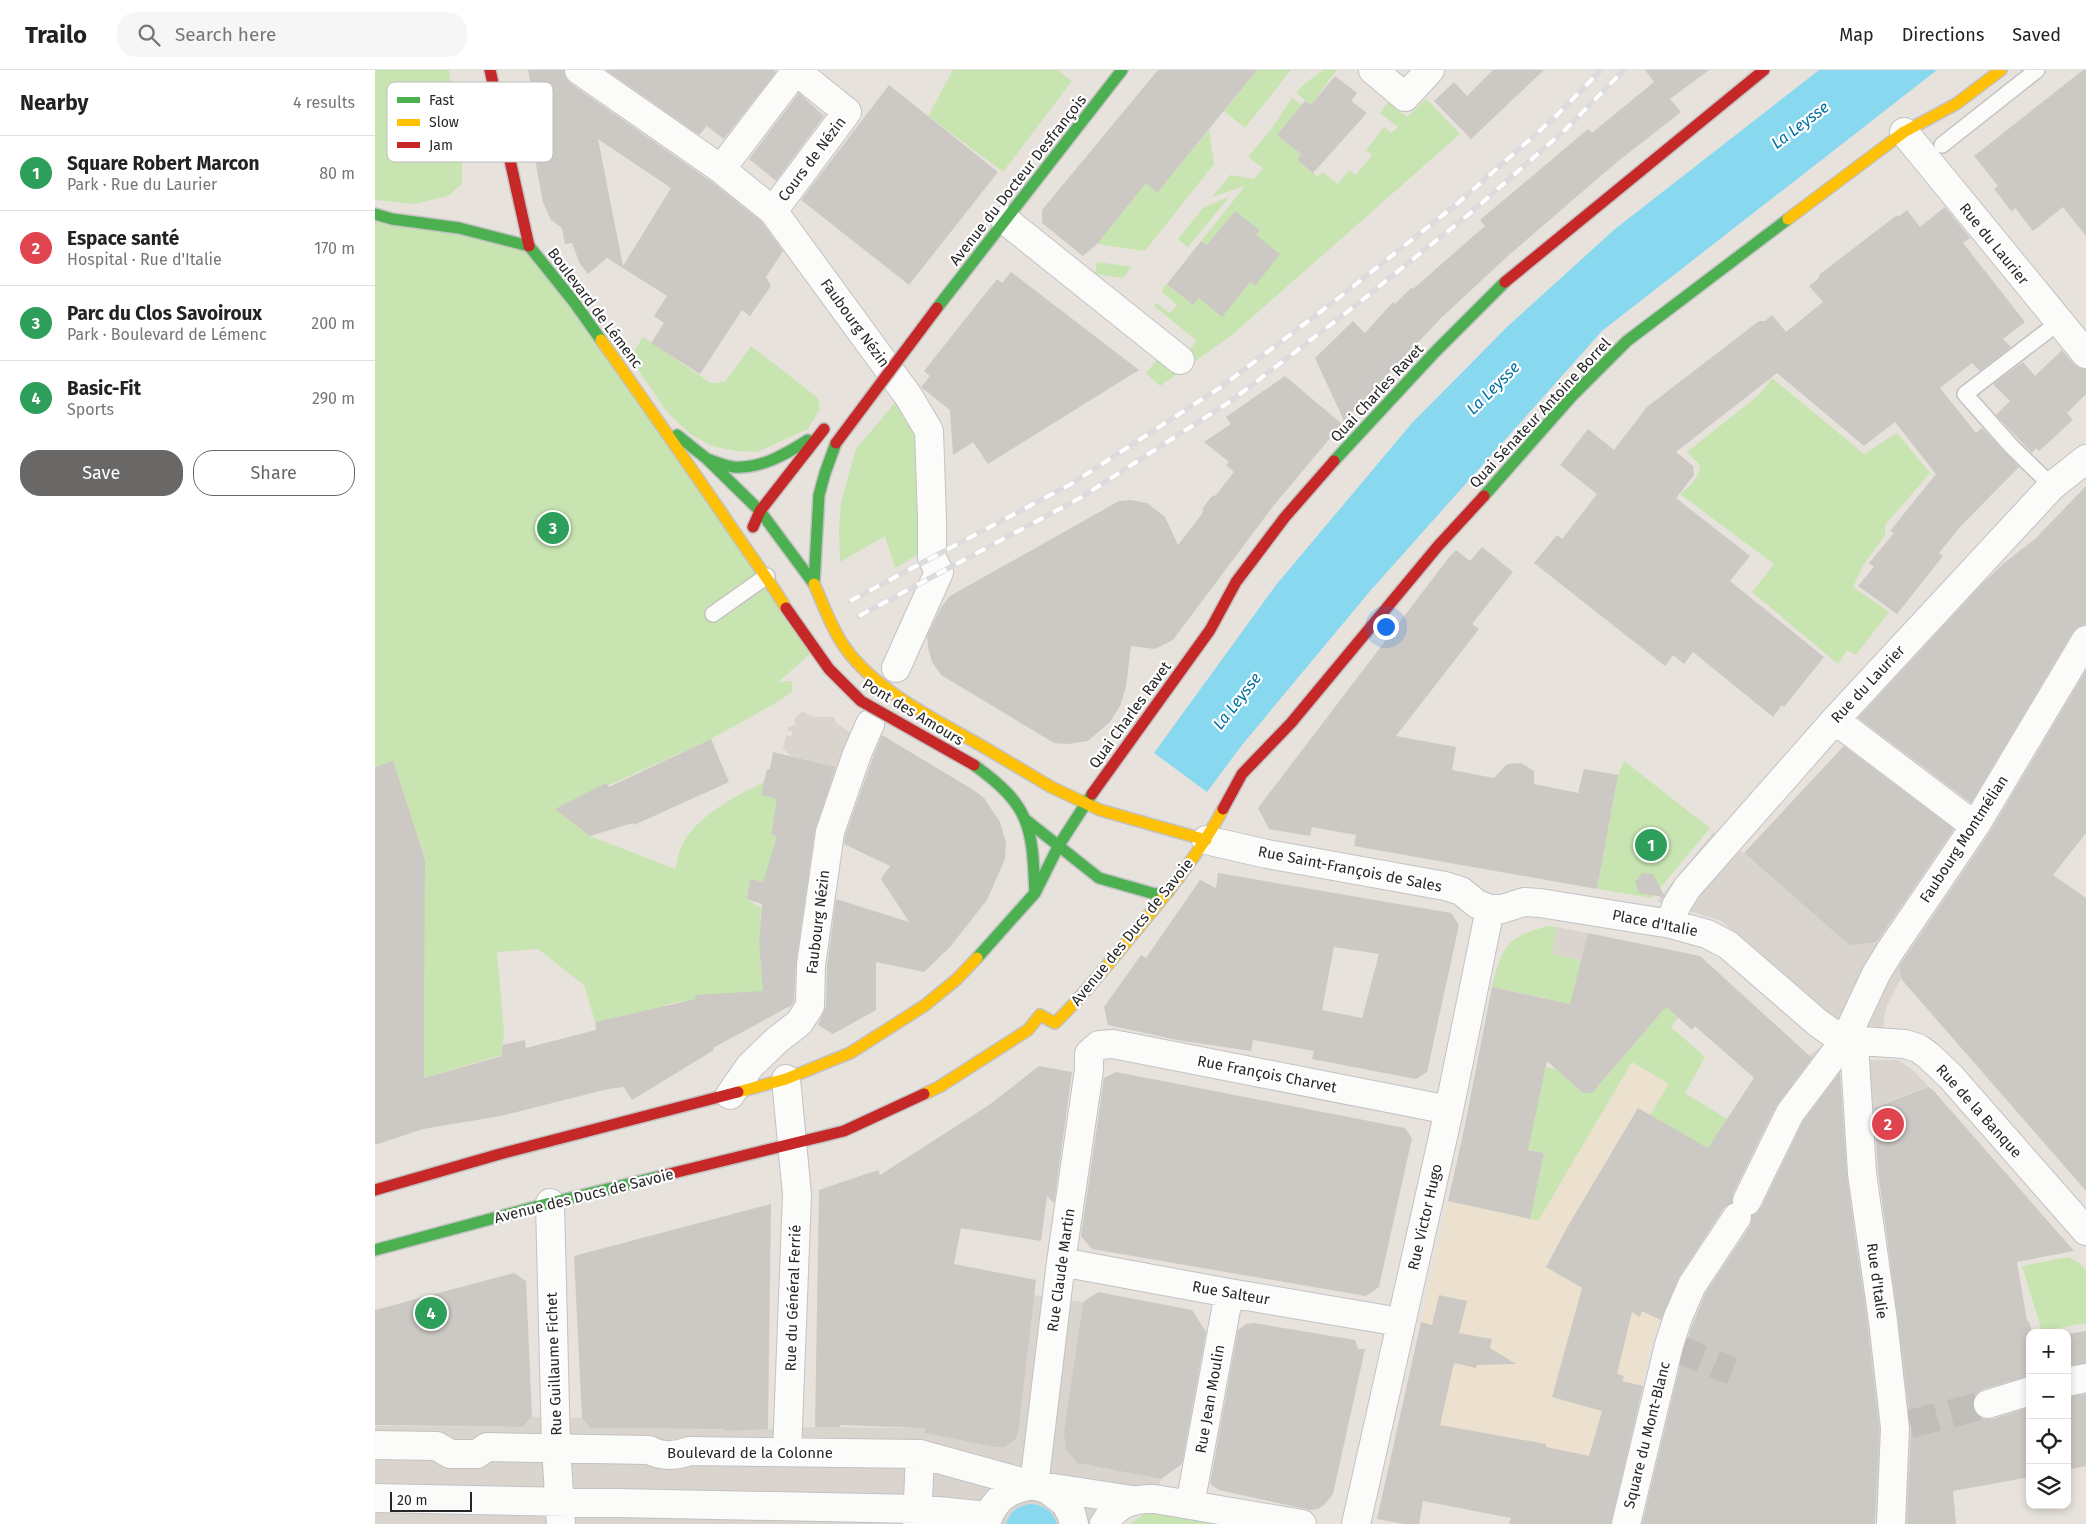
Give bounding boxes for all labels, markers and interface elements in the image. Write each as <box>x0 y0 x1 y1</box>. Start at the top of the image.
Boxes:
search box <box>117 12 467 57</box>
text: Trailo <box>25 21 87 49</box>
icon: search <box>135 21 163 49</box>
text: Search here <box>175 23 276 46</box>
text: Map <box>1839 24 1874 46</box>
text: Directions <box>1902 24 1984 46</box>
text: Saved <box>2012 24 2061 46</box>
legend <box>387 82 553 162</box>
text: Nearby <box>20 90 88 116</box>
street label: Avenue du Docteur Desfrançois <box>946 91 1090 269</box>
text: Fast <box>429 92 455 109</box>
text: 4 results <box>293 93 355 112</box>
water label: La Leysse <box>1768 97 1832 153</box>
street label: Cours de Nézin <box>774 113 850 205</box>
text: Slow <box>429 114 459 131</box>
text: Jam <box>429 137 453 154</box>
text: Square Robert Marcon <box>67 152 260 175</box>
text: 1 <box>32 164 40 183</box>
text: 80 m <box>319 164 355 183</box>
text: Park · Rue du Laurier <box>67 175 217 194</box>
street label: Rue du Laurier <box>1956 200 2033 289</box>
text: Espace santé <box>67 227 179 250</box>
text: 2 <box>32 239 40 258</box>
text: 170 m <box>314 239 355 258</box>
street label: Boulevard de Lémenc <box>544 244 646 372</box>
text: Hospital · Rue d'Italie <box>67 250 222 269</box>
street label: Faubourg Nézin <box>817 275 893 371</box>
text: Parc du Clos Savoiroux <box>67 302 262 325</box>
text: 3 <box>32 314 40 333</box>
text: 200 m <box>311 314 355 333</box>
text: Park · Boulevard de Lémenc <box>67 325 267 344</box>
street label: Quai Sénateur Antoine Borrel <box>1466 334 1615 492</box>
street label: Quai Charles Ravet <box>1327 340 1428 446</box>
water label: La Leysse <box>1463 358 1523 418</box>
text: Basic-Fit <box>67 377 141 400</box>
text: 4 <box>31 389 41 408</box>
text: 290 m <box>312 389 355 408</box>
text: Sports <box>67 400 114 419</box>
button: Save <box>20 450 183 496</box>
button: Share <box>193 450 355 496</box>
pin: 3 <box>537 509 569 547</box>
your location <box>1373 614 1399 640</box>
street label: Rue du Laurier <box>1827 641 1909 727</box>
street label: Quai Charles Ravet <box>1085 658 1175 772</box>
water label: La Leysse <box>1209 669 1265 733</box>
street label: Pont des Amours <box>859 675 967 749</box>
street label: Faubourg Montmélian <box>1916 772 2012 906</box>
pin: 1 <box>1635 826 1667 864</box>
street label: Rue Saint-François de Sales <box>1257 842 1443 896</box>
street label: Avenue des Ducs de Savoie <box>1067 855 1197 1009</box>
street label: Faubourg Nézin <box>803 869 833 975</box>
street label: Place d'Italie <box>1611 906 1699 940</box>
street label: Rue François Charvet <box>1196 1052 1339 1096</box>
street label: Rue de la Banque <box>1932 1061 2026 1161</box>
pin: 2 <box>1872 1105 1904 1143</box>
street label: Rue Victor Hugo <box>1404 1162 1446 1272</box>
street label: Avenue des Ducs de Savoie <box>492 1165 676 1227</box>
street label: Rue Claude Martin <box>1043 1207 1079 1333</box>
street label: Rue du Général Ferrié <box>781 1224 805 1372</box>
street label: Rue d'Italie <box>1863 1242 1891 1320</box>
street label: Rue Salteur <box>1191 1277 1271 1309</box>
street label: Rue Guillaume Fichet <box>542 1291 566 1436</box>
pin: 4 <box>415 1294 447 1332</box>
map controls <box>2026 1329 2071 1509</box>
button: + <box>2026 1329 2071 1374</box>
street label: Rue Jean Moulin <box>1192 1343 1228 1455</box>
street label: Square du Mont-Blanc <box>1620 1360 1674 1510</box>
button: − <box>2026 1374 2071 1419</box>
button: locate <box>2026 1419 2071 1464</box>
street label: Boulevard de la Colonne <box>667 1444 833 1462</box>
button: layers <box>2026 1464 2071 1509</box>
scale bar <box>390 1489 473 1512</box>
text: 20 m <box>397 1492 427 1509</box>

